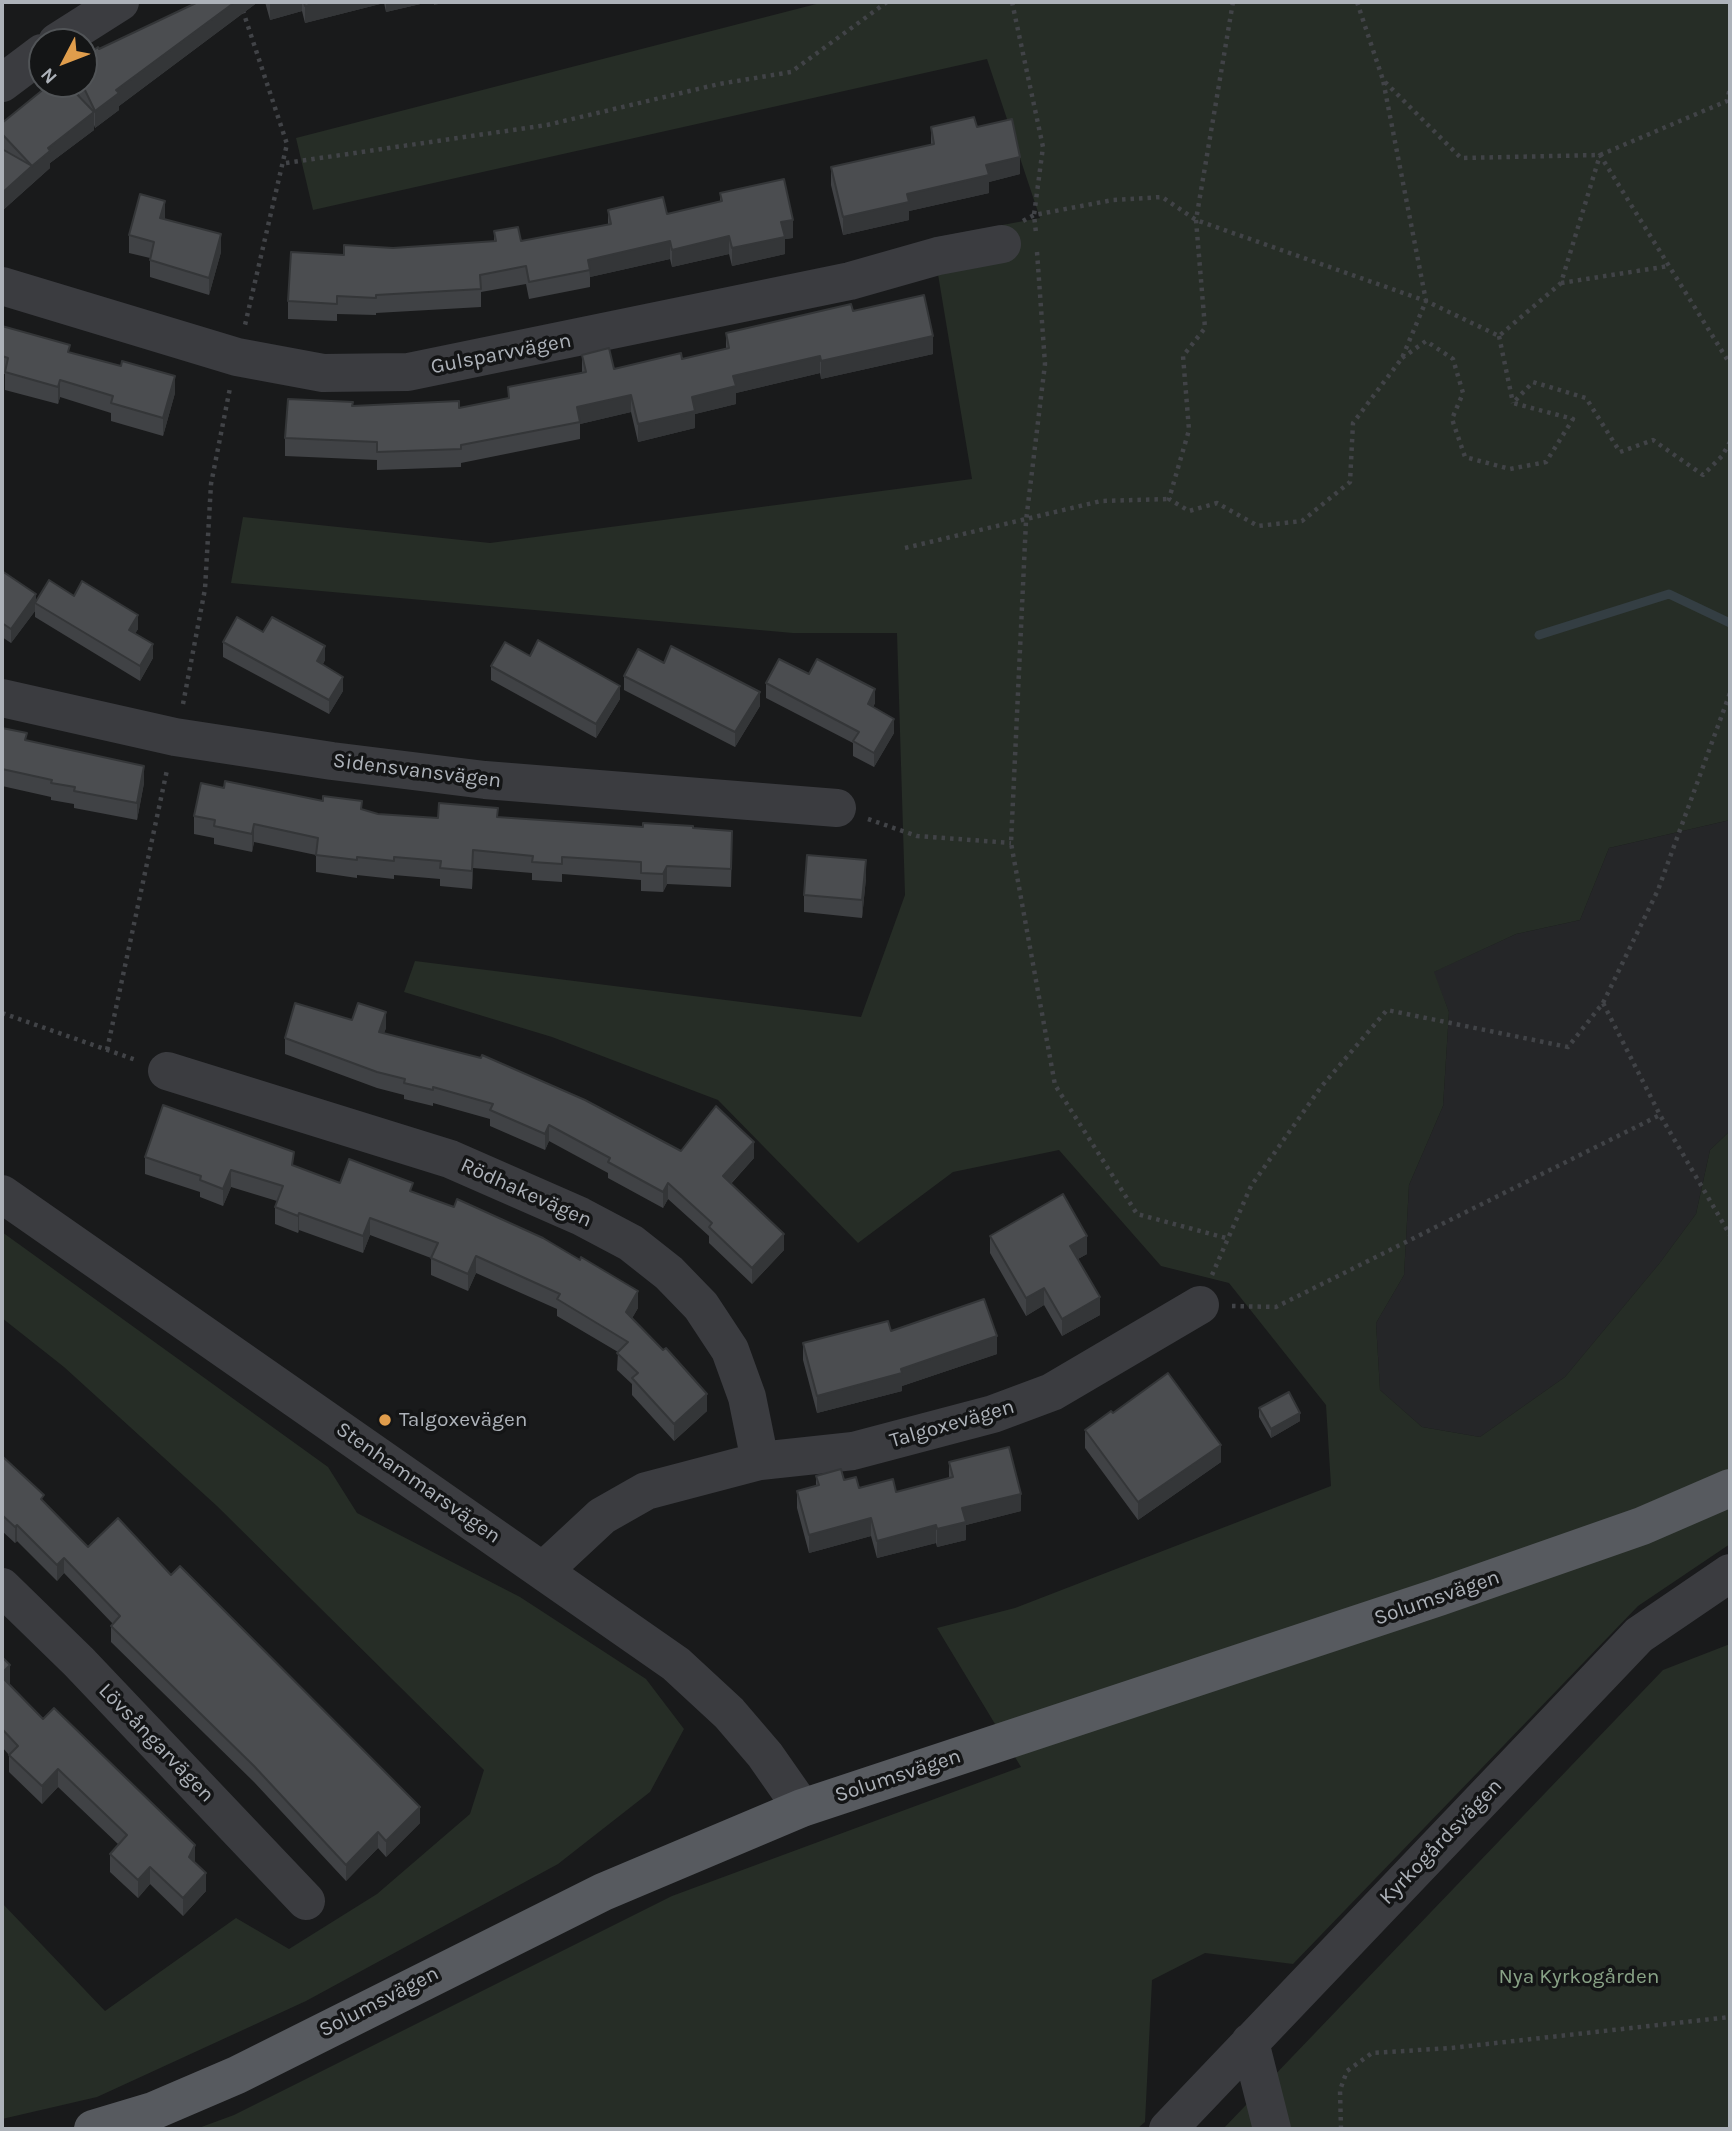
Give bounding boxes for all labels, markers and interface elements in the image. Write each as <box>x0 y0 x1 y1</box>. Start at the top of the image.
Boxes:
north arrow <box>28 28 98 98</box>
text: N <box>36 63 62 88</box>
street label: Gulsparvvägen <box>429 328 573 380</box>
street label: Sidensvansvägen <box>332 748 502 794</box>
street label: Rödhakevägen <box>456 1153 596 1233</box>
street label: Talgoxevägen <box>887 1394 1017 1454</box>
place label: Talgoxevägen <box>399 1407 527 1433</box>
marker: Talgoxevägen <box>377 1412 393 1428</box>
street label: Stenhammarsvägen <box>331 1417 505 1549</box>
street label: Solumsvägen <box>1371 1565 1503 1631</box>
street label: Lövsångarvägen <box>93 1678 219 1808</box>
street label: Solumsvägen <box>832 1744 964 1808</box>
street label: Kyrkogårdsvägen <box>1375 1774 1507 1910</box>
street label: Solumsvägen <box>315 1961 443 2043</box>
park label: Nya Kyrkogården <box>1498 1964 1660 1990</box>

